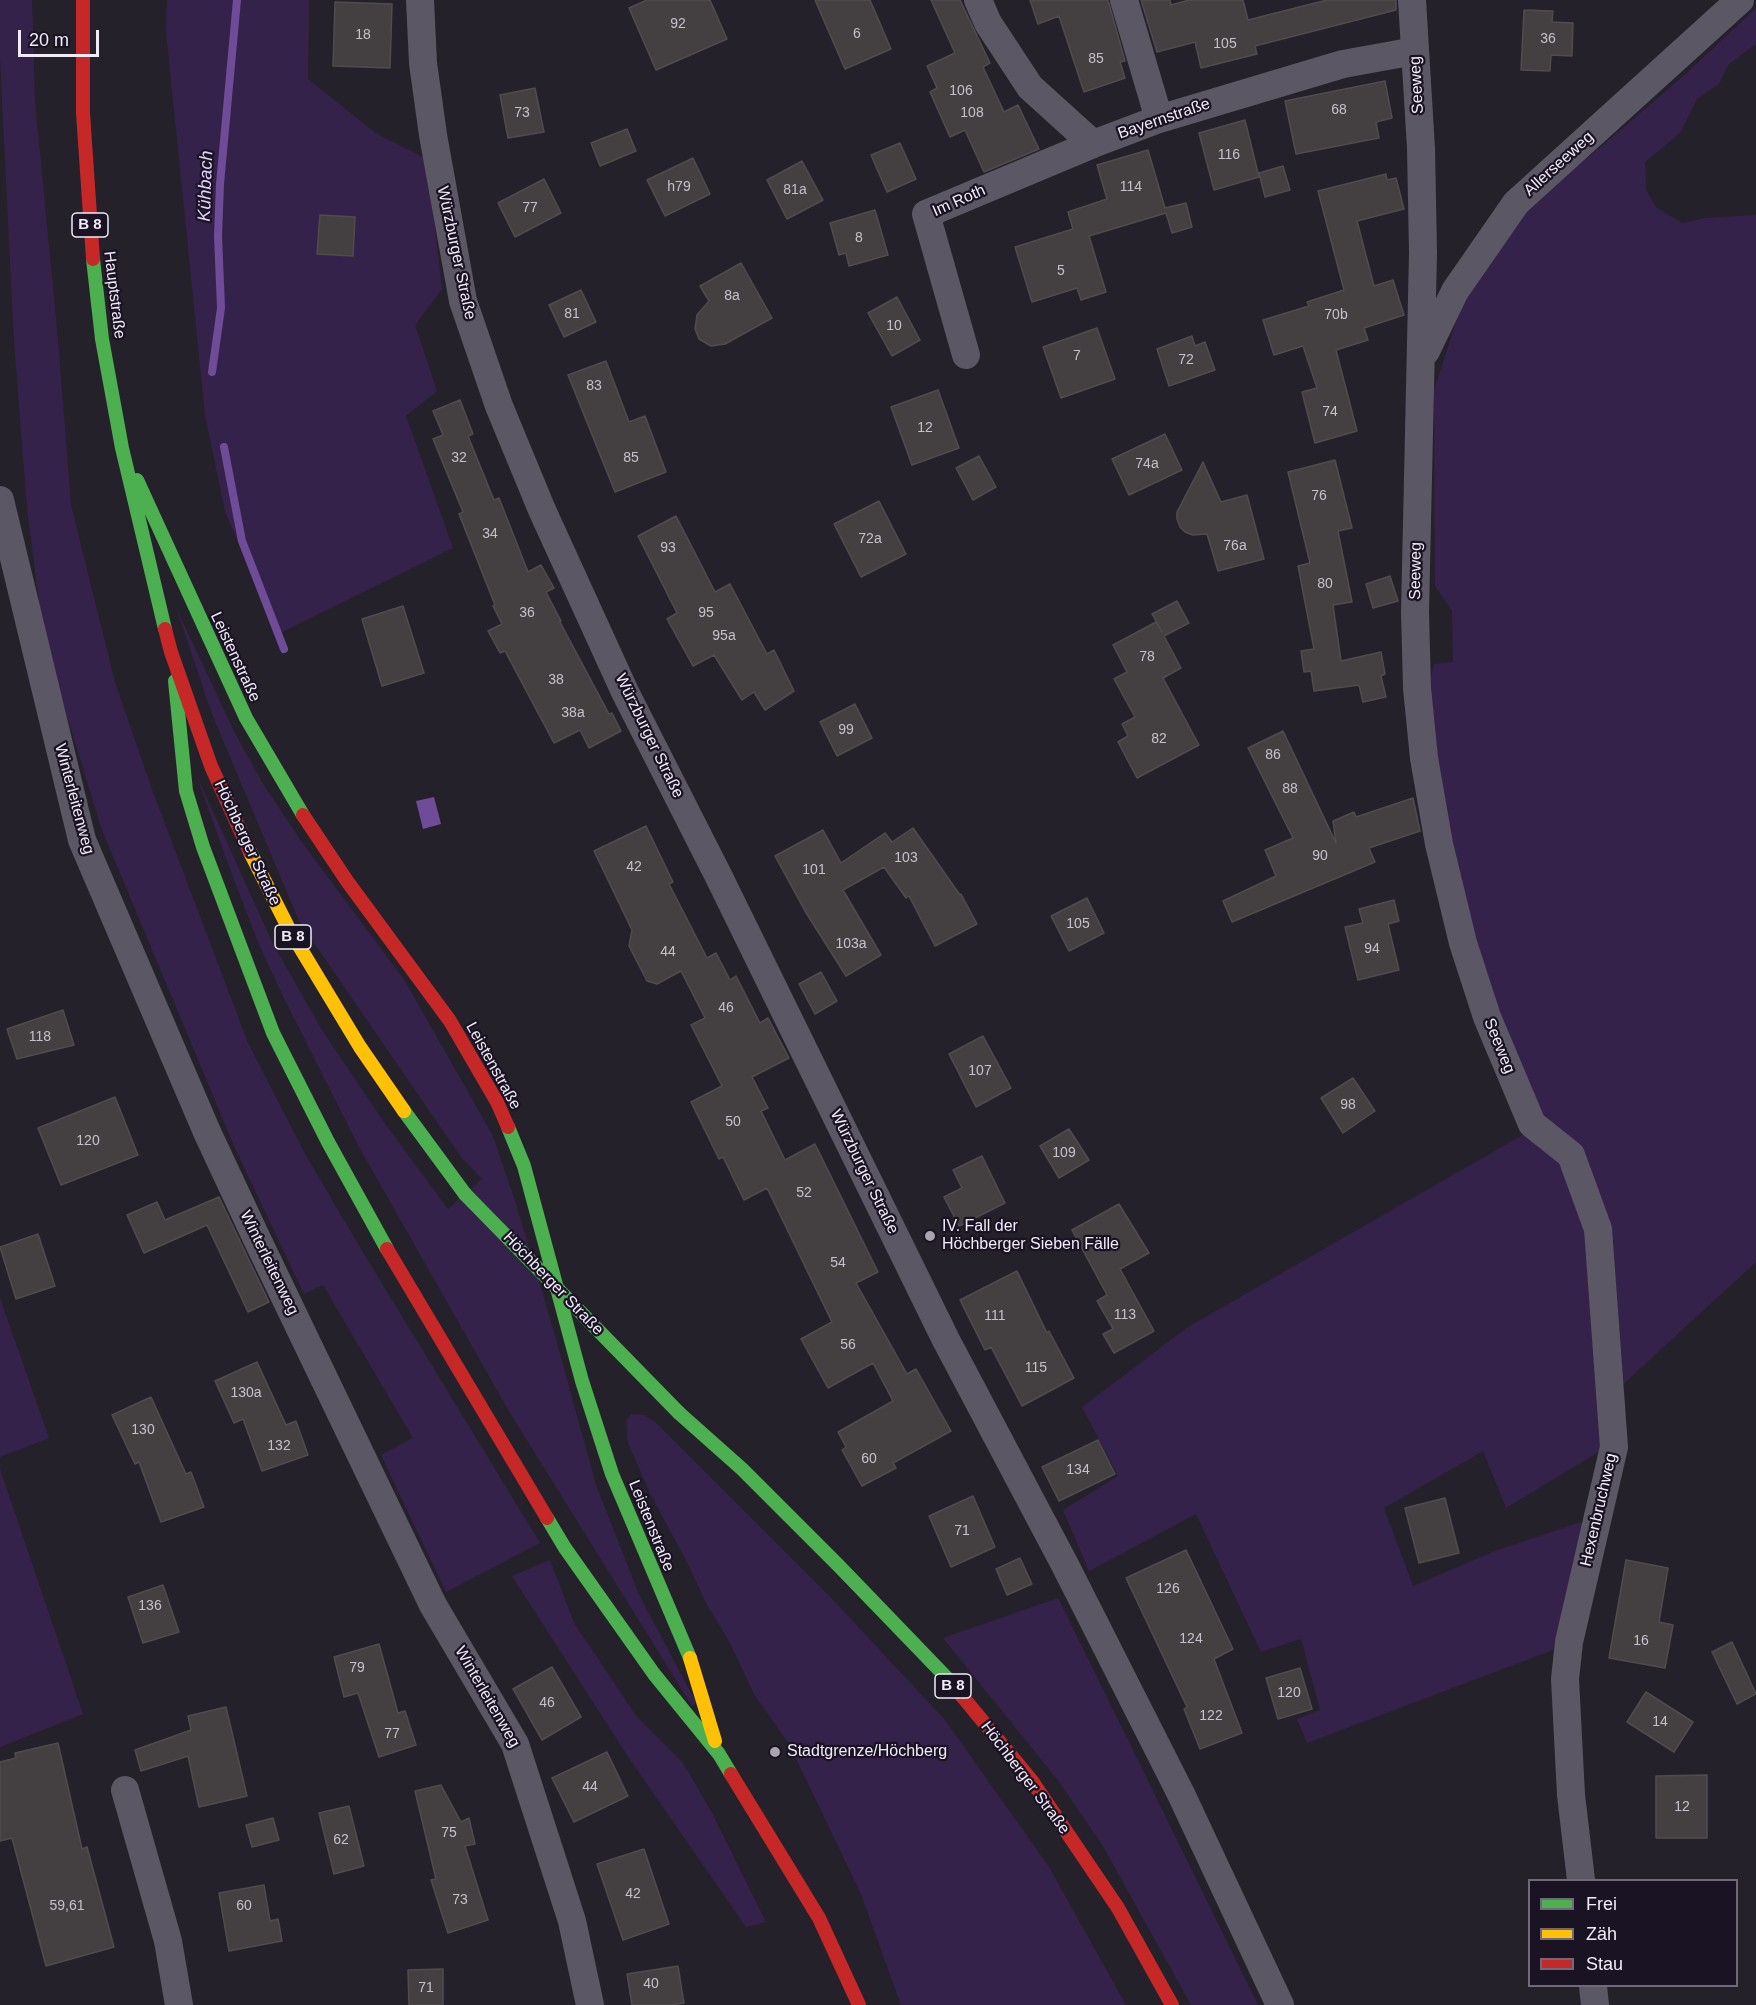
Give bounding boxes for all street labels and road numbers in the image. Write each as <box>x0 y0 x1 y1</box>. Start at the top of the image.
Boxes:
street label: Seeweg <box>1406 56 1428 114</box>
street label: Bayernstraße <box>1115 94 1213 144</box>
street label: Allerseeweg <box>1520 128 1598 200</box>
street label: Im Roth <box>930 181 988 221</box>
street label: Würzburger Straße <box>432 184 480 322</box>
road number: B 8 <box>72 213 108 237</box>
street label: Hauptstraße <box>99 250 129 340</box>
street label: Seeweg <box>1406 542 1426 600</box>
street label: Leistenstraße <box>206 609 264 705</box>
street label: Würzburger Straße <box>611 671 687 801</box>
street label: Winterleitenweg <box>50 742 98 856</box>
street label: Höchberger Straße <box>210 777 284 909</box>
road number: B 8 <box>275 925 311 949</box>
street label: Seeweg <box>1479 1016 1519 1076</box>
street label: Leistenstraße <box>461 1019 525 1113</box>
street label: Würzburger Straße <box>826 1107 902 1237</box>
street label: Winterleitenweg <box>235 1208 303 1318</box>
street label: Höchberger Straße <box>499 1228 607 1340</box>
street label: Hexenbruchweg <box>1577 1452 1621 1568</box>
street label: Leistenstraße <box>624 1477 678 1575</box>
street label: Winterleitenweg <box>450 1643 524 1751</box>
road number: B 8 <box>935 1674 971 1698</box>
street label: Höchberger Straße <box>976 1718 1074 1838</box>

